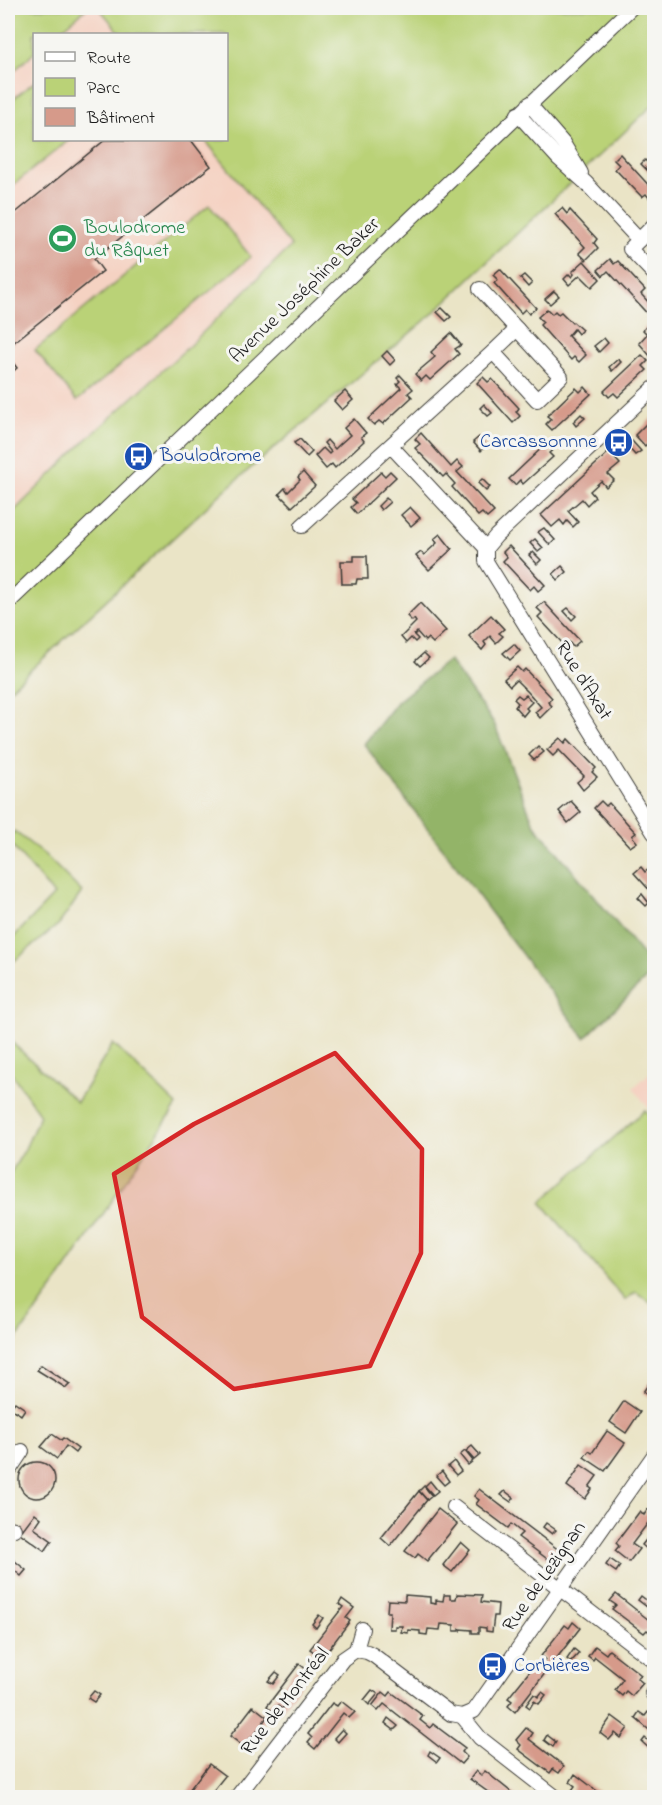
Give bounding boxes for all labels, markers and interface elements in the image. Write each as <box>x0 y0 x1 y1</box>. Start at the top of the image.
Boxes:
legend <box>33 33 228 141</box>
text: Route <box>87 46 132 72</box>
text: Parc <box>87 76 120 102</box>
text: Bâtiment <box>86 106 155 132</box>
street label: Avenue Joséphine Baker <box>223 211 387 371</box>
place label: Boulodrome du Râquet <box>83 214 185 266</box>
sports icon: Boulodrome du Râquet <box>47 223 79 255</box>
bus stop icon: Carcassonnne <box>602 426 634 458</box>
place label: Carcassonnne <box>480 428 597 457</box>
bus stop icon: Boulodrome <box>123 440 155 472</box>
place label: Boulodrome <box>159 442 261 471</box>
street label: Rue d'Axat <box>547 636 619 726</box>
street label: Rue de Lezignan <box>496 1516 595 1639</box>
street label: Rue de Montréal <box>235 1642 337 1762</box>
bus stop icon: Corbières <box>477 1650 509 1682</box>
place label: Corbières <box>514 1652 590 1681</box>

